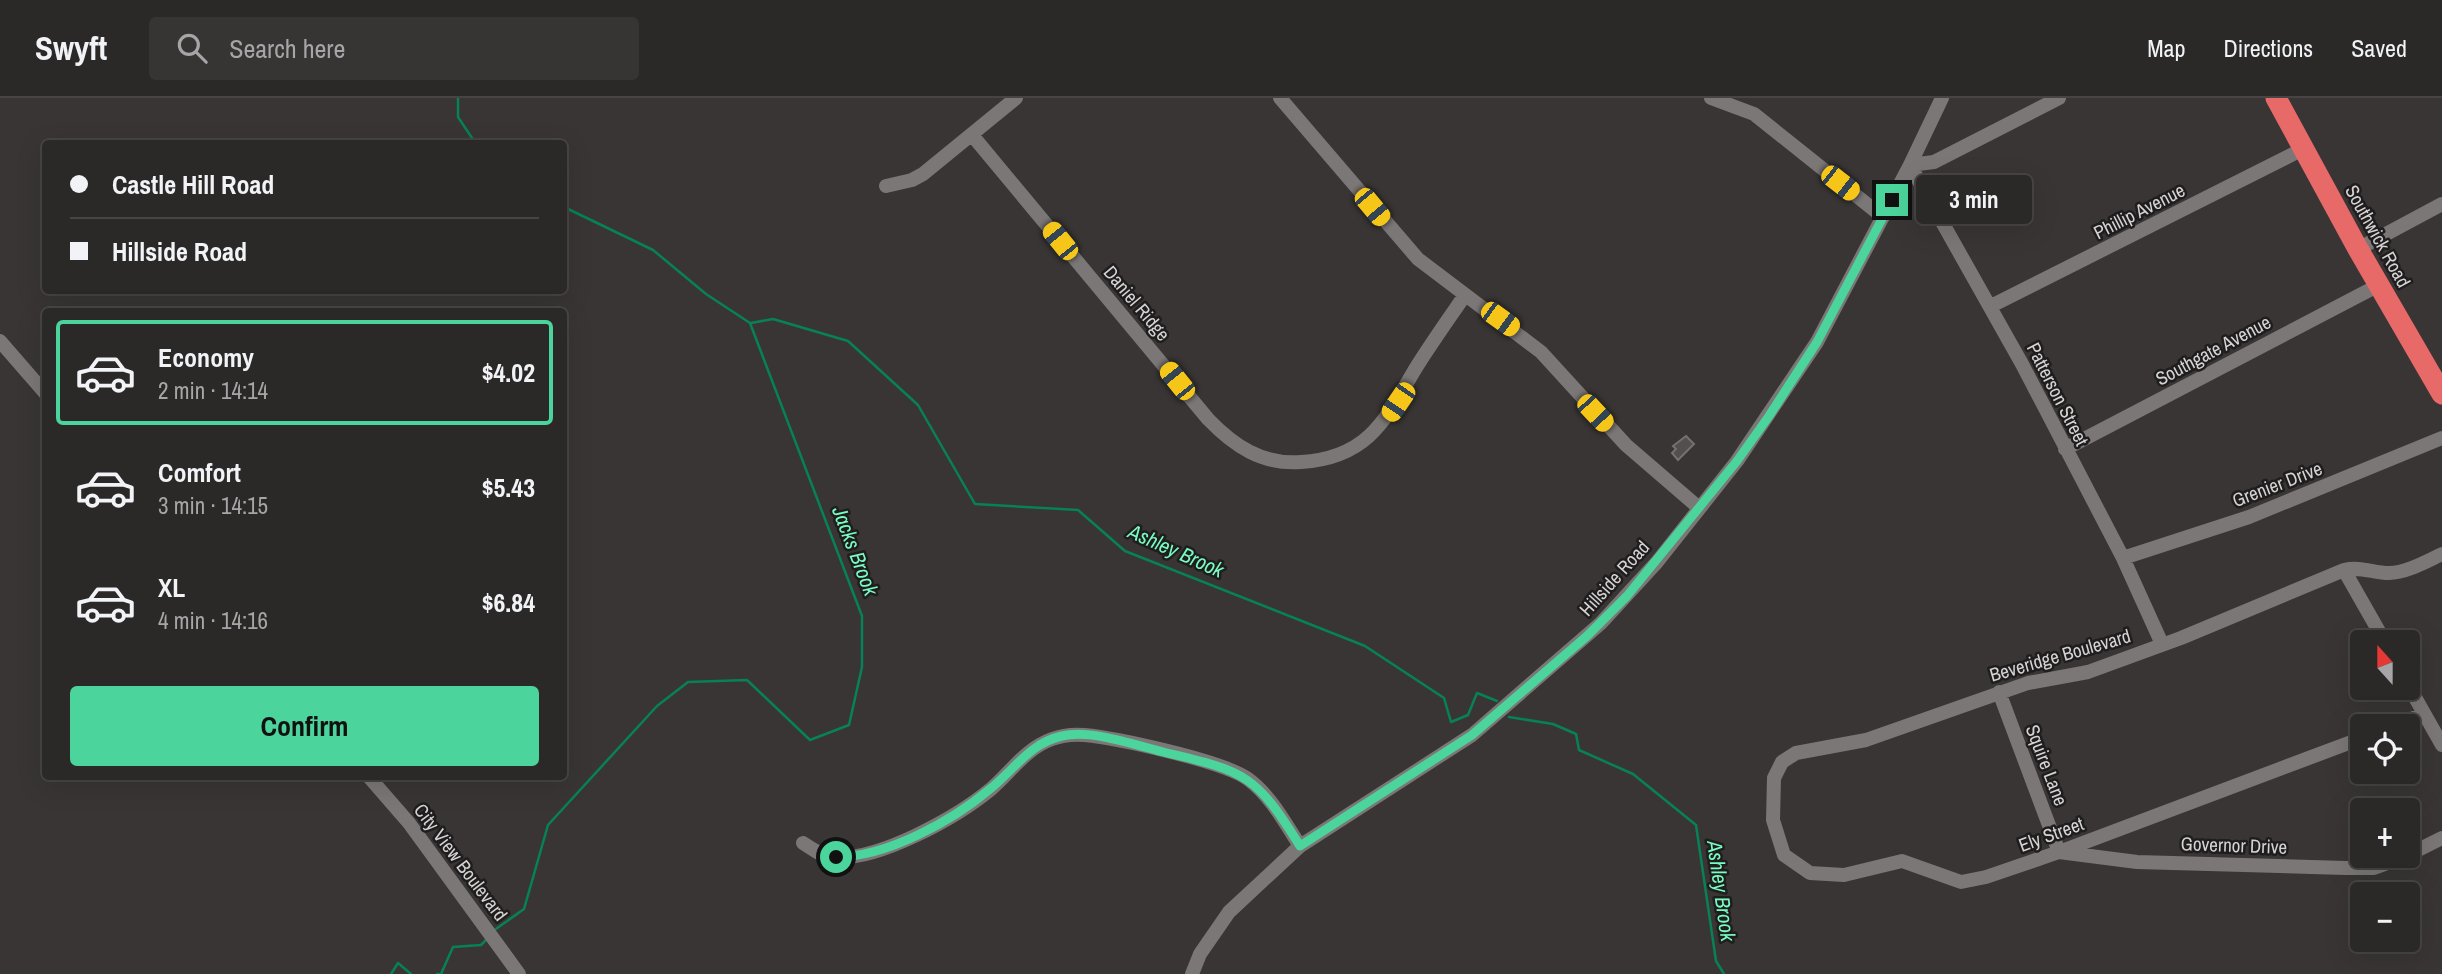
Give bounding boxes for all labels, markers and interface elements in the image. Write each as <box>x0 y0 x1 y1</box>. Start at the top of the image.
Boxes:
search box <box>149 17 639 80</box>
text: Swyft <box>35 26 107 70</box>
icon: search <box>173 29 211 67</box>
text: Search here <box>229 31 345 66</box>
text: Map <box>2147 32 2185 64</box>
text: Directions <box>2223 32 2313 64</box>
text: Saved <box>2351 32 2407 64</box>
car <box>1817 162 1864 204</box>
text: Castle Hill Road <box>112 167 274 202</box>
callout: 3 min <box>1916 176 2032 224</box>
street label: Phillip Avenue <box>2089 177 2189 245</box>
street label: Southwick Road <box>2339 180 2417 292</box>
car <box>1351 184 1394 230</box>
route end <box>1876 184 1908 216</box>
text: 3 min <box>1949 184 1999 215</box>
car <box>1039 218 1082 264</box>
text: Hillside Road <box>112 234 247 269</box>
street label: Daniel Ridge <box>1098 260 1176 346</box>
car <box>1477 298 1524 340</box>
street label: Southgate Avenue <box>2151 309 2275 391</box>
street label: Patterson Street <box>2021 338 2095 451</box>
text: Economy <box>158 340 254 375</box>
icon: car <box>74 341 137 404</box>
text: $4.02 <box>482 355 535 390</box>
car <box>1156 358 1199 404</box>
text: 2 min · 14:14 <box>158 375 268 406</box>
car <box>1378 379 1419 425</box>
car <box>1573 390 1618 436</box>
text: Comfort <box>158 455 241 490</box>
street label: Grenier Drive <box>2228 455 2326 513</box>
icon: car <box>74 456 137 519</box>
text: $5.43 <box>482 470 535 505</box>
text: 3 min · 14:15 <box>158 490 268 521</box>
water label: Jacks Brook <box>825 501 886 601</box>
water label: Ashley Brook <box>1123 516 1230 585</box>
street label: Hillside Road <box>1573 535 1655 621</box>
text: XL <box>158 570 185 605</box>
icon: car <box>74 571 137 634</box>
text: $6.84 <box>482 585 535 620</box>
text: 4 min · 14:16 <box>158 605 268 636</box>
street label: Beveridge Boulevard <box>1986 622 2134 688</box>
north arrow <box>2350 630 2420 700</box>
map controls <box>2350 630 2420 952</box>
button: Confirm <box>70 686 539 766</box>
button: locate <box>2350 714 2420 784</box>
street label: Squire Lane <box>2020 721 2074 809</box>
street label: City View Boulevard <box>408 798 514 926</box>
button: + <box>2350 798 2420 868</box>
street label: Ely Street <box>2015 810 2088 858</box>
street label: Governor Drive <box>2180 830 2288 860</box>
water label: Ashley Brook <box>1700 838 1743 945</box>
route start <box>820 841 852 873</box>
button: − <box>2350 882 2420 952</box>

